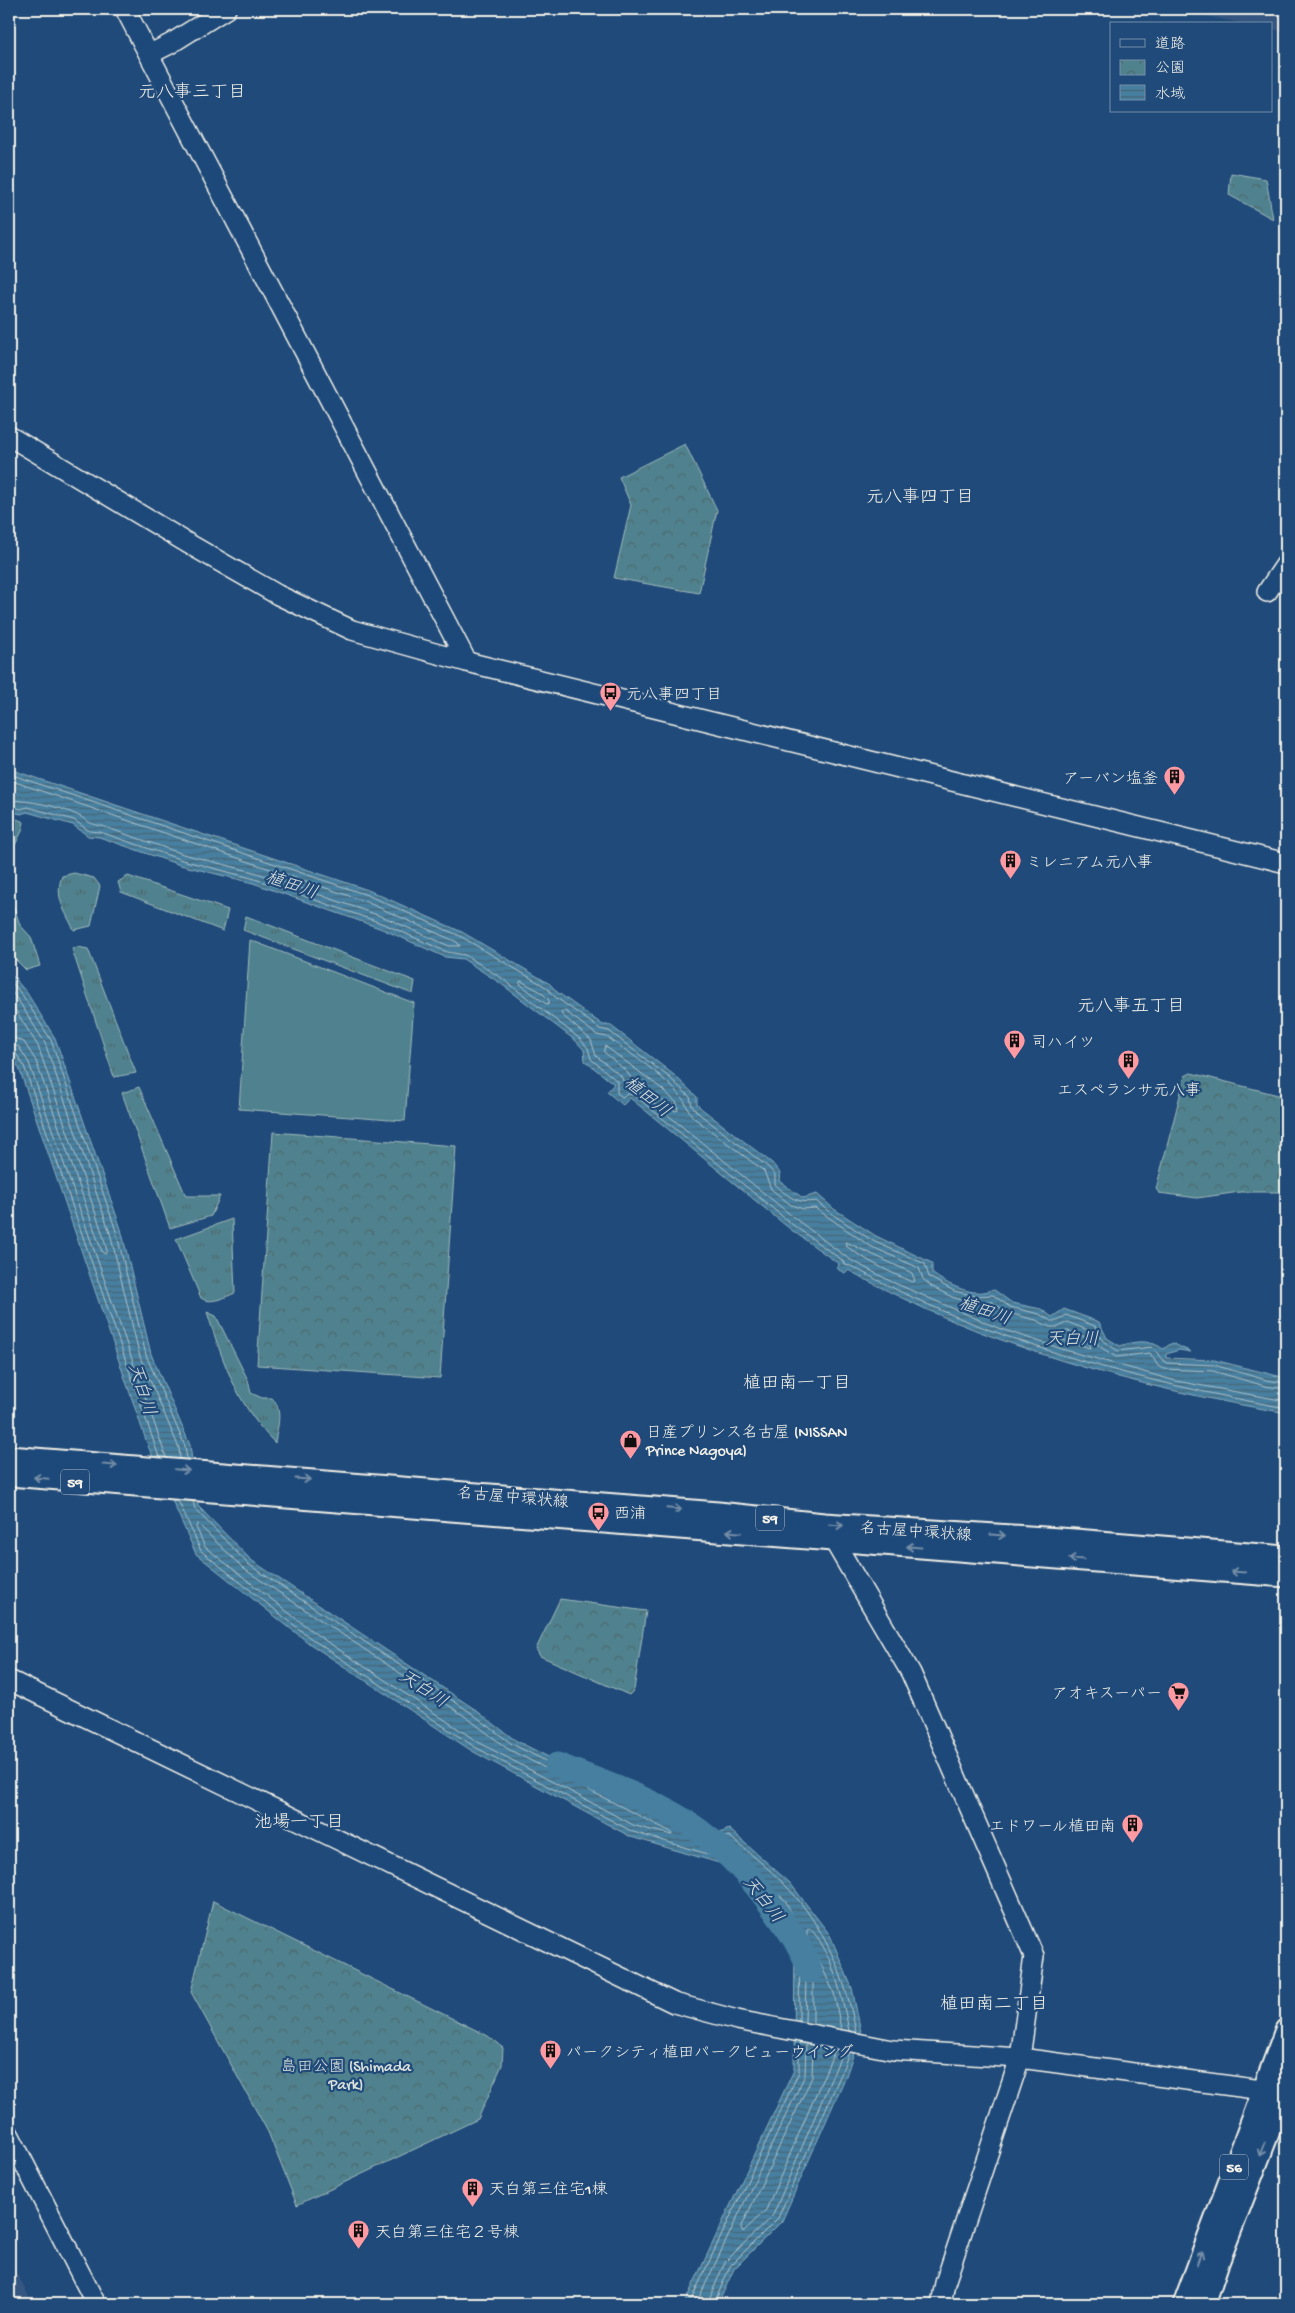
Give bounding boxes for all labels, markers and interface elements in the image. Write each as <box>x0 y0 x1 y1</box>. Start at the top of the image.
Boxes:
legend <box>1110 22 1272 112</box>
text: 道路 <box>1155 36 1185 54</box>
text: 公園 <box>1155 60 1185 78</box>
district label: 元八事三丁目 <box>138 82 246 104</box>
text: 水域 <box>1155 85 1185 104</box>
district label: 元八事四丁目 <box>866 487 974 509</box>
bus stop icon: 元八事四丁目 <box>598 681 622 712</box>
place label: 元八事四丁目 <box>626 685 722 706</box>
building icon: アーバン塩釜 <box>1162 765 1186 796</box>
place label: アーバン塩釜 <box>1063 770 1158 790</box>
building icon: ミレニアム元八事 <box>998 849 1022 880</box>
place label: ミレニアム元八事 <box>1026 853 1153 874</box>
water label: 植田川 <box>262 867 320 905</box>
district label: 元八事五丁目 <box>1077 996 1185 1018</box>
building icon: 司ハイツ <box>1003 1029 1027 1060</box>
place label: 司ハイツ <box>1031 1034 1095 1054</box>
building icon: エスペランサ元八事 <box>1117 1048 1141 1079</box>
water label: 植田川 <box>619 1072 675 1123</box>
place label: エスペランサ元八事 <box>1057 1081 1201 1102</box>
water label: 植田川 <box>955 1293 1013 1331</box>
water label: 天白川 <box>1045 1329 1099 1351</box>
water label: 天白川 <box>122 1361 160 1419</box>
district label: 植田南一丁目 <box>743 1373 851 1395</box>
place label: 日産プリンス名古屋 (NISSAN Prince Nagoya) <box>645 1424 847 1462</box>
shop icon: 日産プリンス名古屋 (NISSAN Prince Nagoya) <box>618 1428 642 1459</box>
one-way arrow <box>101 1460 117 1469</box>
one-way arrow <box>174 1465 190 1475</box>
road number: 59 <box>61 1470 89 1494</box>
one-way arrow <box>33 1473 49 1483</box>
one-way arrow <box>295 1475 311 1484</box>
street label: 名古屋中環状線 <box>456 1483 569 1514</box>
bus stop icon: 西浦 <box>586 1500 610 1531</box>
place label: 西浦 <box>614 1505 646 1525</box>
one-way arrow <box>666 1505 682 1514</box>
road number: 59 <box>756 1506 784 1530</box>
street label: 名古屋中環状線 <box>859 1518 972 1547</box>
one-way arrow <box>828 1520 844 1529</box>
one-way arrow <box>727 1527 743 1536</box>
one-way arrow <box>990 1531 1006 1540</box>
one-way arrow <box>906 1542 922 1552</box>
one-way arrow <box>1068 1555 1084 1564</box>
one-way arrow <box>1230 1567 1246 1576</box>
water label: 天白川 <box>394 1666 452 1714</box>
supermarket icon: アオキスーパー <box>1166 1680 1190 1711</box>
place label: アオキスーパー <box>1052 1686 1162 1705</box>
district label: 池場一丁目 <box>254 1813 344 1834</box>
building icon: エドワール植田南 <box>1120 1813 1144 1844</box>
place label: エドワール植田南 <box>989 1817 1116 1838</box>
water label: 天白川 <box>737 1872 788 1928</box>
district label: 植田南二丁目 <box>940 1994 1048 2016</box>
building icon: パークシティ植田パークビューウイング <box>538 2039 562 2070</box>
place label: パークシティ植田パークビューウイング <box>566 2044 853 2064</box>
park label: 島田公園 (Shimada Park) <box>281 2058 412 2096</box>
one-way arrow <box>1257 2141 1266 2156</box>
road number: 56 <box>1220 2154 1248 2180</box>
building icon: 天白第三住宅1棟 <box>461 2176 485 2207</box>
place label: 天白第三住宅1棟 <box>489 2180 607 2201</box>
building icon: 天白第三住宅２号棟 <box>347 2219 371 2250</box>
place label: 天白第三住宅２号棟 <box>375 2223 519 2244</box>
one-way arrow <box>1196 2251 1205 2266</box>

